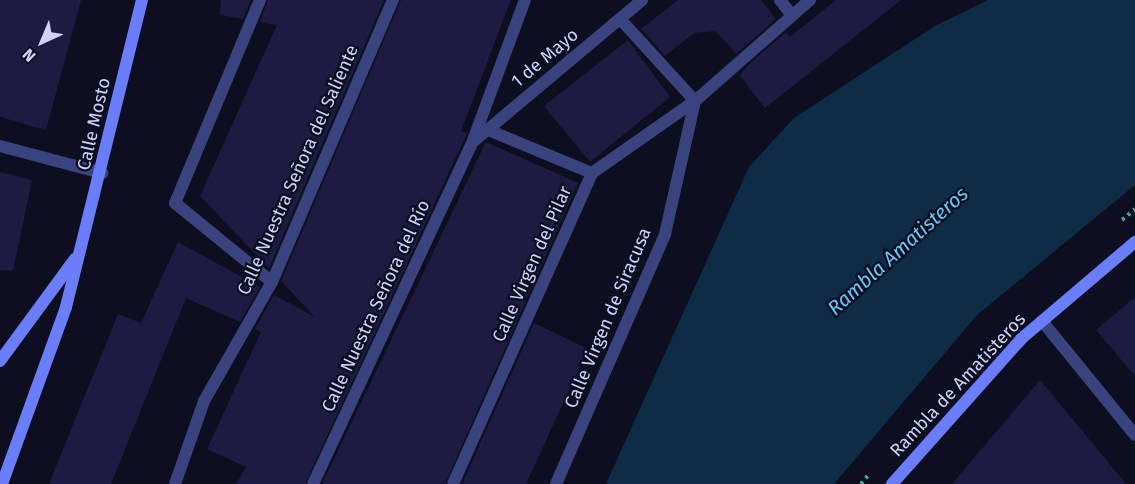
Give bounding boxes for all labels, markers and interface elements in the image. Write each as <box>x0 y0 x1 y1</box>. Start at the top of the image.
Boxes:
north arrow <box>12 12 72 72</box>
street label: 1 de Mayo <box>507 24 583 92</box>
street label: Calle Nuestra Señora del Saliente <box>233 42 363 298</box>
text: N <box>19 45 40 66</box>
street label: Calle Mosto <box>73 76 115 172</box>
water label: Rambla Amatisteros <box>823 182 973 320</box>
street label: Calle Virgen del Pilar <box>488 183 576 345</box>
street label: Calle Nuestra Señora del Río <box>317 196 435 416</box>
street label: Calle Virgen de Siracusa <box>560 225 656 411</box>
street label: Rambla de Amatisteros <box>886 309 1030 461</box>

